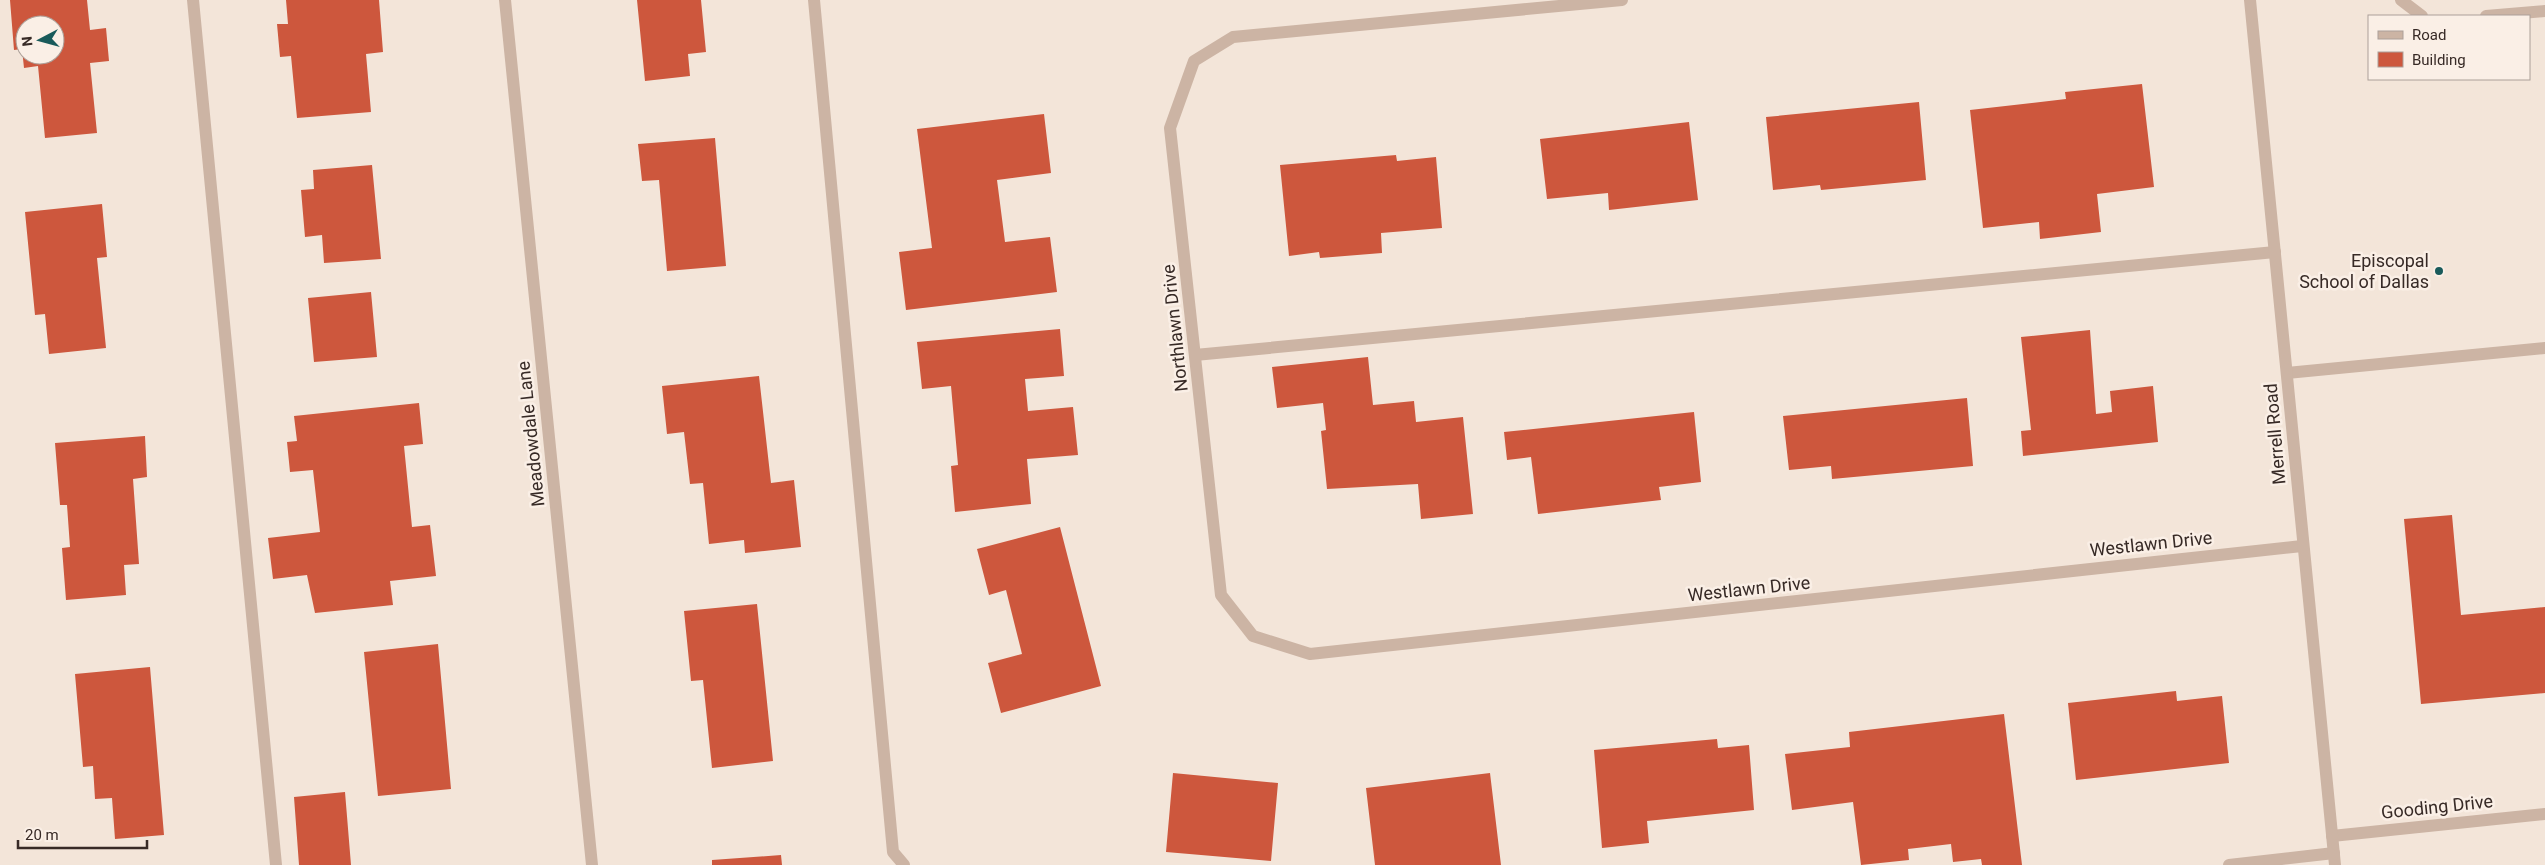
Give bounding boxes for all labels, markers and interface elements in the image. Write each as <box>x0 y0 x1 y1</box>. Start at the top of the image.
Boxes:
north arrow <box>15 15 65 65</box>
legend <box>2368 15 2530 80</box>
text: Road <box>2412 26 2446 44</box>
text: N <box>19 36 36 47</box>
text: Building <box>2412 51 2466 69</box>
place label: Episcopal School of Dallas <box>2299 250 2429 292</box>
street label: Northlawn Drive <box>1157 263 1192 393</box>
marker: Episcopal School of Dallas <box>2433 265 2445 277</box>
street label: Meadowdale Lane <box>512 360 549 508</box>
street label: Merrell Road <box>2260 383 2289 485</box>
street label: Westlawn Drive <box>2089 527 2213 560</box>
street label: Westlawn Drive <box>1687 572 1811 605</box>
street label: Gooding Drive <box>2380 790 2494 823</box>
scale bar <box>18 818 146 850</box>
text: 20 m <box>25 826 59 844</box>

